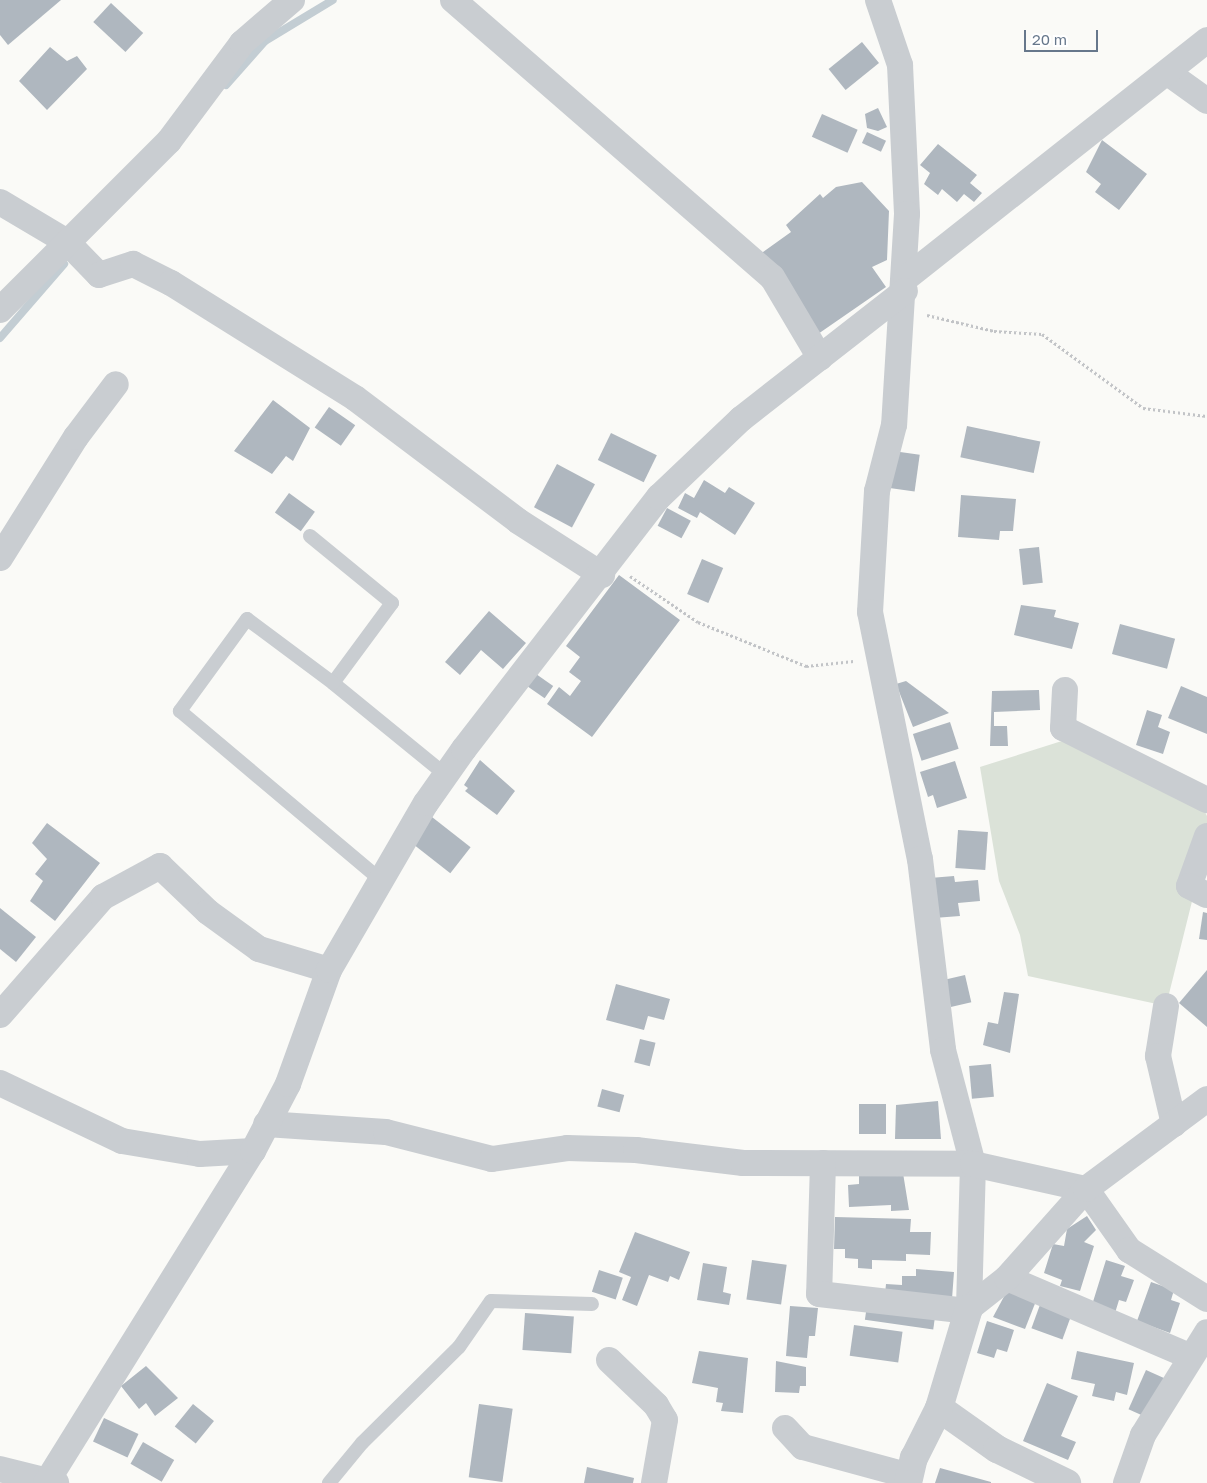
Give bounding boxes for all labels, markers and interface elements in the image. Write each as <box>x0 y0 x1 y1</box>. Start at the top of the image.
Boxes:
scale bar <box>1027 20 1101 52</box>
text: 20 m <box>1032 30 1067 48</box>

